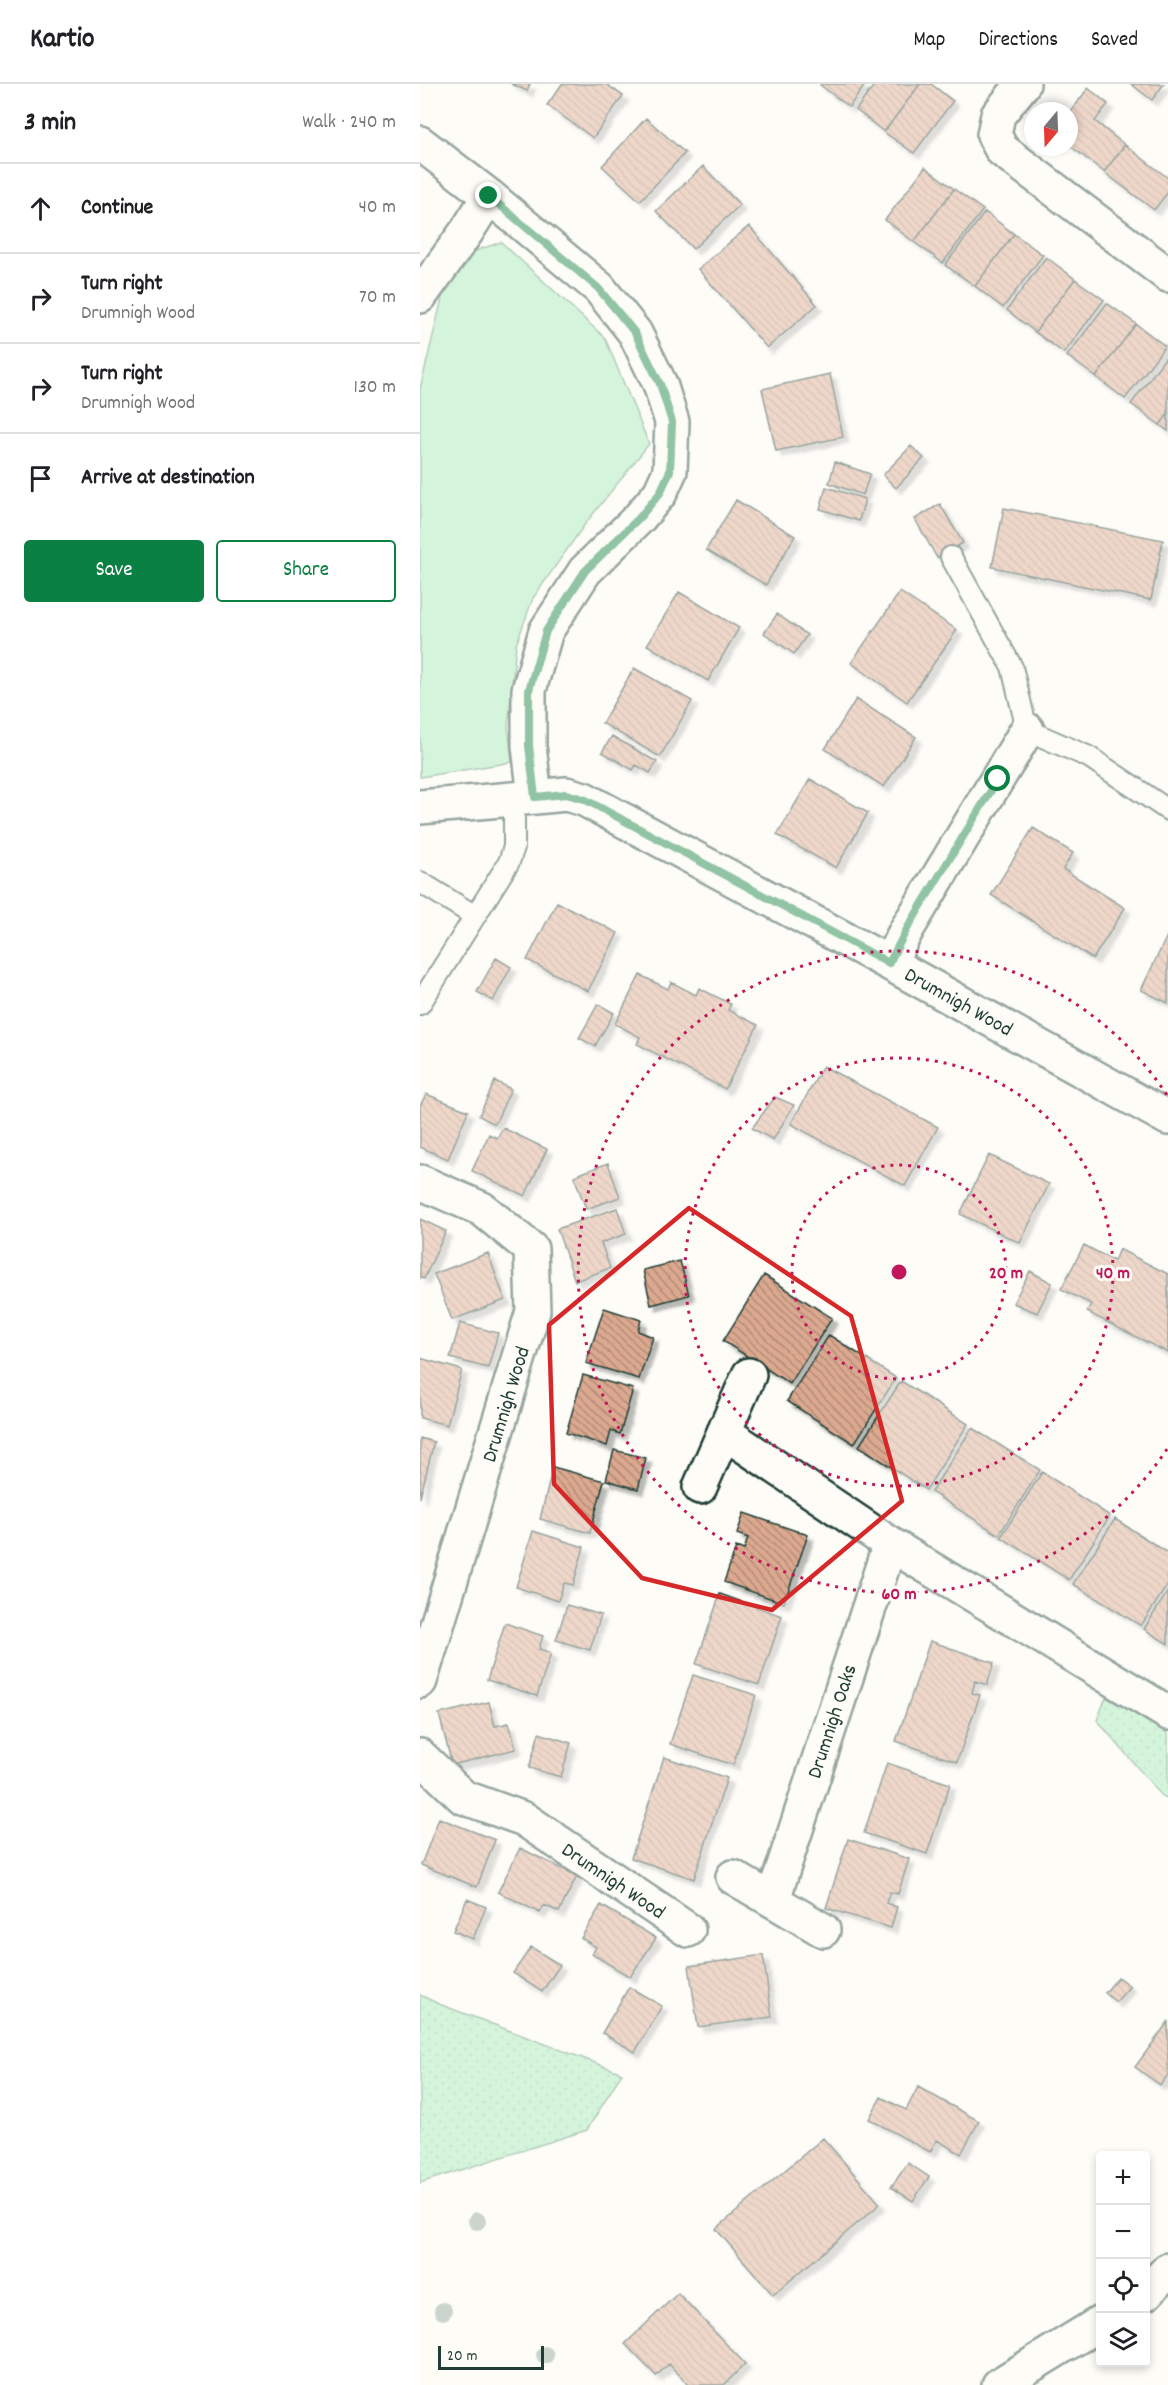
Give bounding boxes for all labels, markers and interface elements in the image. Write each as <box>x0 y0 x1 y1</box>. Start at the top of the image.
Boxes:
text: Kartio <box>30 21 94 61</box>
text: Map <box>914 26 945 56</box>
text: Directions <box>978 26 1058 56</box>
text: Saved <box>1091 26 1138 56</box>
north arrow <box>1024 102 1078 156</box>
text: 3 min <box>24 105 76 142</box>
text: Walk · 240 m <box>302 109 396 137</box>
route end <box>475 182 501 208</box>
icon: ahead <box>24 192 57 225</box>
text: Continue <box>81 193 153 224</box>
text: 40 m <box>358 194 396 222</box>
text: Turn right <box>81 269 163 300</box>
icon: right <box>24 282 57 315</box>
text: 70 m <box>359 284 396 312</box>
text: Drumnigh Wood <box>81 300 195 328</box>
text: Turn right <box>81 359 163 390</box>
icon: right <box>24 372 57 405</box>
text: 130 m <box>354 374 396 402</box>
text: Drumnigh Wood <box>81 390 195 418</box>
icon: arrive <box>24 462 57 495</box>
text: Arrive at destination <box>81 463 255 494</box>
button: Save <box>24 540 204 602</box>
button: Share <box>216 540 396 602</box>
route start <box>984 765 1010 791</box>
street label: Drumnigh Wood <box>898 961 1017 1046</box>
centre of rings <box>889 1262 909 1282</box>
text: 20 m <box>989 1262 1023 1287</box>
text: 40 m <box>1096 1262 1130 1287</box>
street label: Drumnigh Wood <box>476 1343 540 1467</box>
text: 60 m <box>881 1583 917 1608</box>
street label: Drumnigh Oaks <box>801 1661 866 1783</box>
street label: Drumnigh Wood <box>554 1837 670 1928</box>
map controls <box>1096 2151 1150 2367</box>
button: + <box>1096 2151 1150 2205</box>
button: − <box>1096 2205 1150 2259</box>
button: locate <box>1096 2259 1150 2313</box>
button: layers <box>1096 2313 1150 2367</box>
scale bar <box>438 2343 544 2370</box>
text: 20 m <box>447 2345 477 2368</box>

